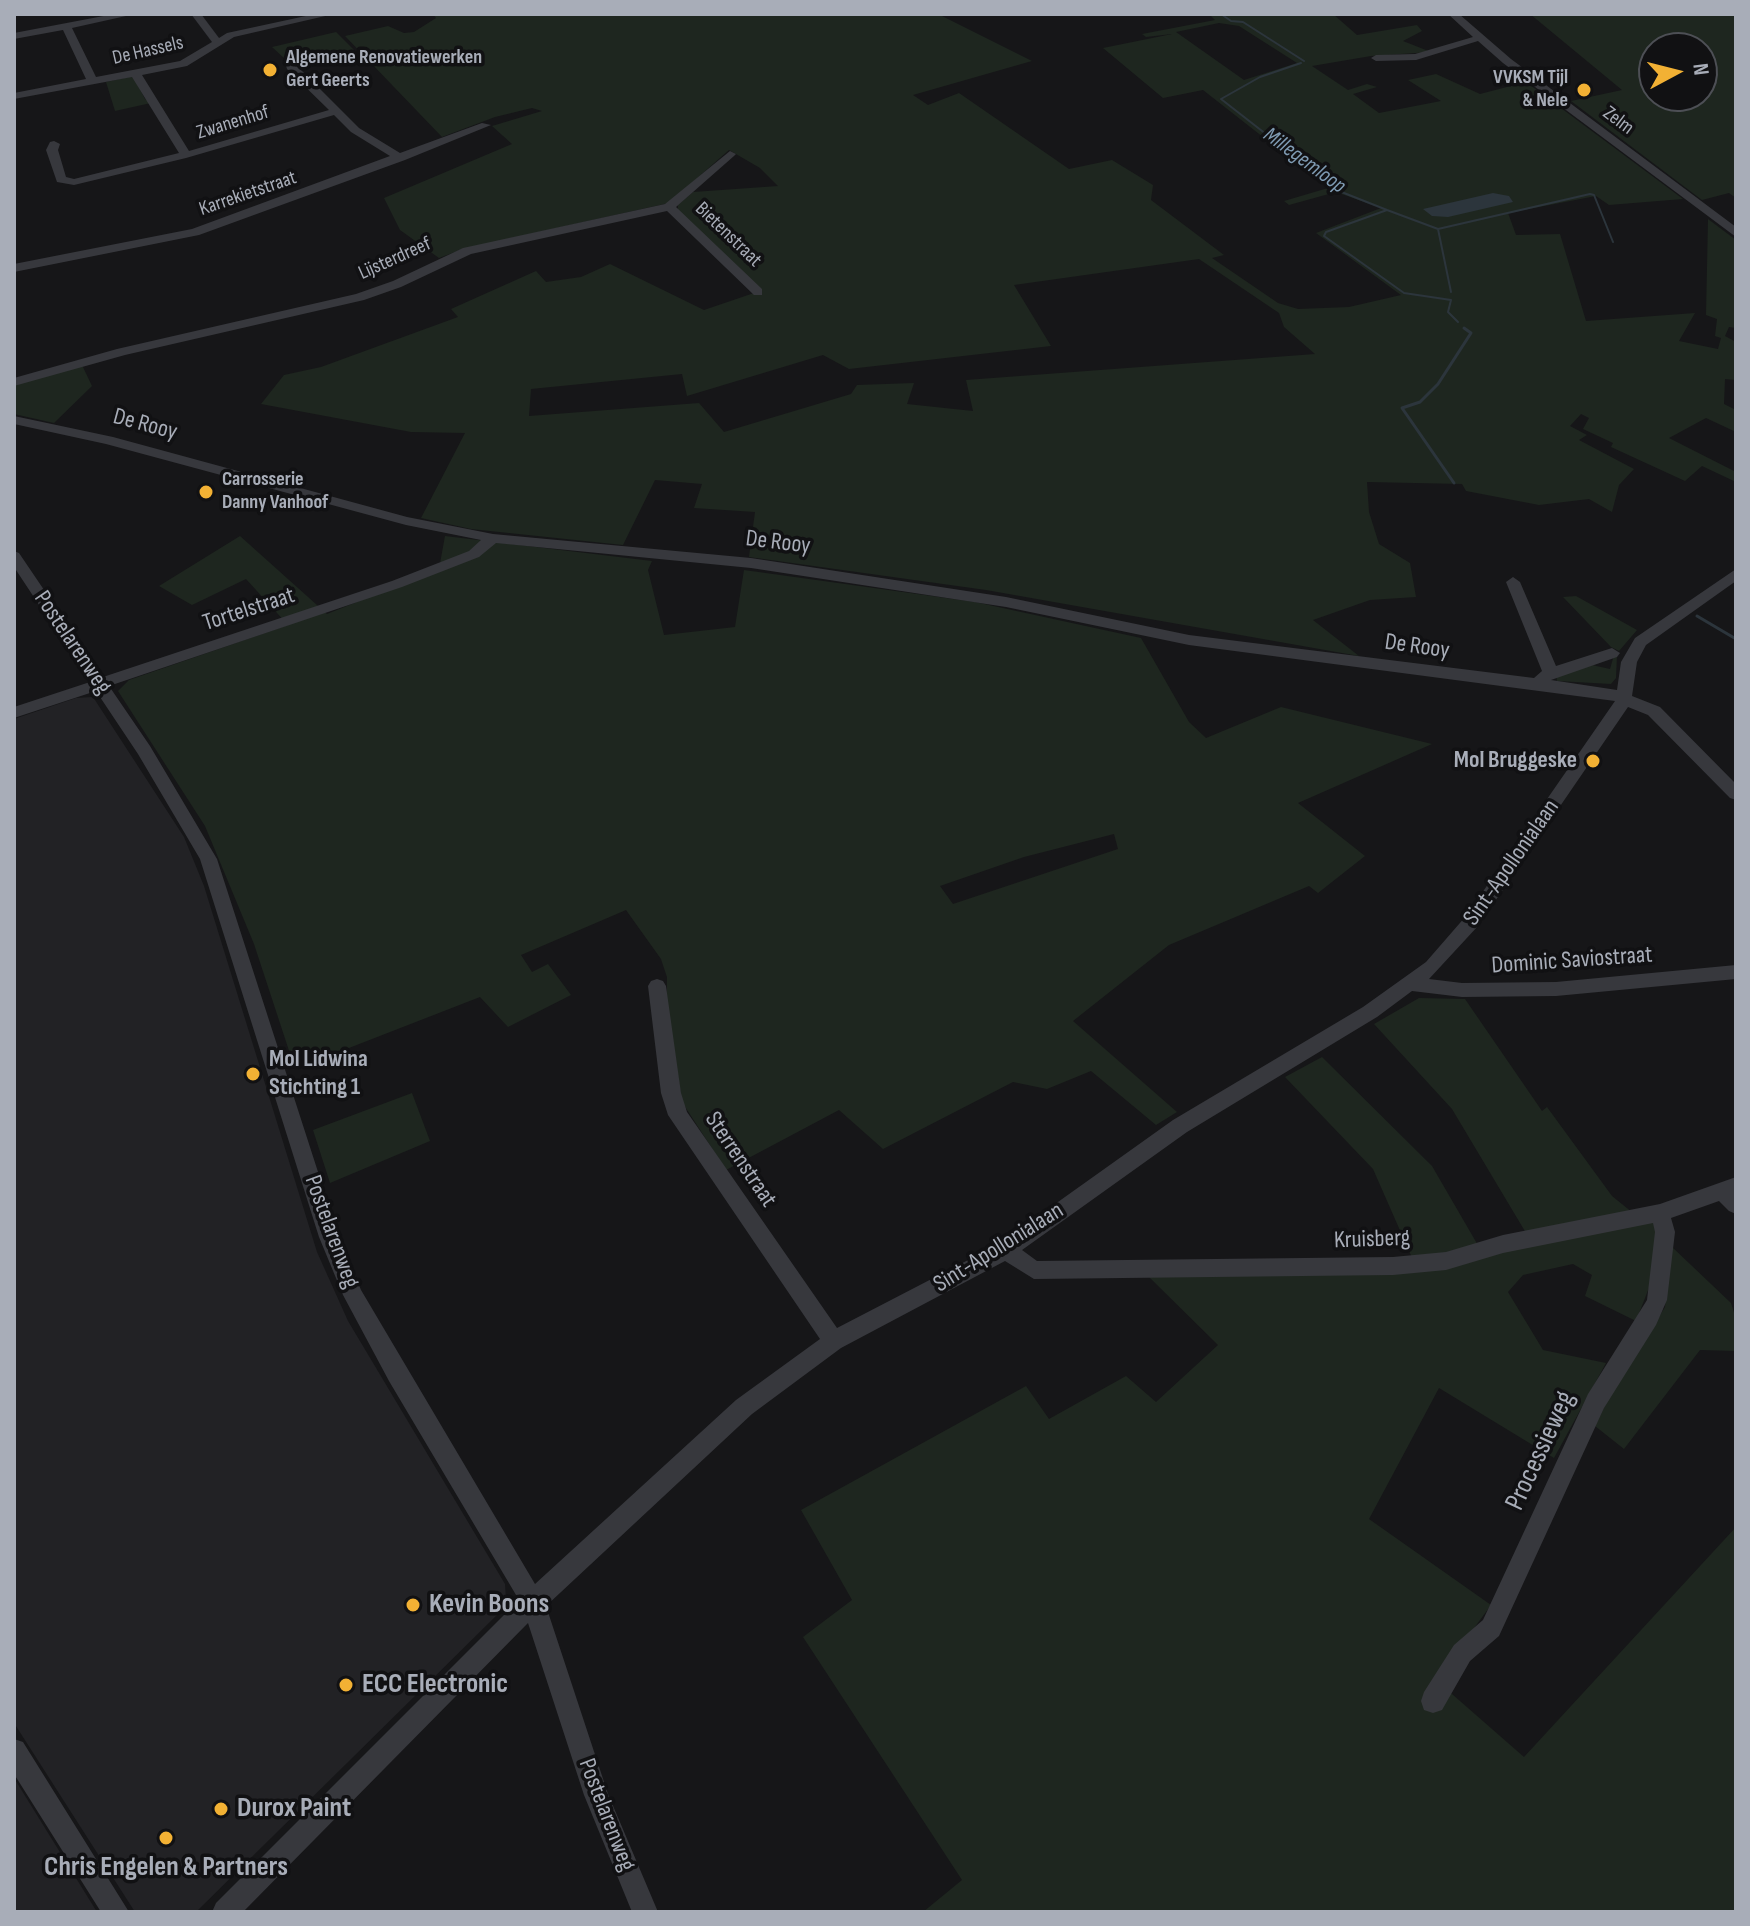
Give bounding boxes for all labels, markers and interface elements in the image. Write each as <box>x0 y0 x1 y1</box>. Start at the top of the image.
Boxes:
street label: De Hassels <box>110 31 186 71</box>
north arrow <box>1638 32 1718 112</box>
place label: Algemene Renovatiewerken Gert Geerts <box>286 46 482 93</box>
marker: Algemene Renovatiewerken Gert Geerts <box>261 61 279 79</box>
text: N <box>1686 62 1714 77</box>
place label: VVKSM Tijl & Nele <box>1493 66 1568 113</box>
marker: VVKSM Tijl & Nele <box>1575 81 1593 99</box>
street label: Zwanenhof <box>194 101 272 145</box>
street label: Zelm <box>1598 102 1638 140</box>
water label: Millegemloop <box>1258 122 1350 200</box>
street label: Karrekietstraat <box>196 166 300 222</box>
street label: Bietenstraat <box>690 197 766 273</box>
street label: Lijsterdreef <box>355 232 435 286</box>
street label: De Rooy <box>110 403 180 447</box>
place label: Carrosserie Danny Vanhoof <box>222 468 328 515</box>
marker: Carrosserie Danny Vanhoof <box>197 483 215 501</box>
street label: De Rooy <box>744 525 812 561</box>
street label: Tortelstraat <box>199 582 299 638</box>
street label: Postelarenweg <box>27 586 117 700</box>
street label: De Rooy <box>1383 628 1451 666</box>
place label: Mol Bruggeske <box>1454 747 1577 775</box>
marker: Mol Bruggeske <box>1584 752 1602 770</box>
street label: Sint-Apollonialaan <box>1458 794 1566 932</box>
street label: Dominic Saviostraat <box>1491 941 1653 981</box>
place label: Mol Lidwina Stichting 1 <box>269 1046 368 1102</box>
marker: Mol Lidwina Stichting 1 <box>244 1065 262 1083</box>
street label: Sterrenstraat <box>698 1107 782 1213</box>
street label: Postelarenweg <box>297 1172 365 1292</box>
street label: Sint-Apollonialaan <box>929 1197 1069 1299</box>
street label: Kruisberg <box>1333 1224 1411 1256</box>
street label: Processieweg <box>1499 1386 1583 1516</box>
place label: Kevin Boons <box>429 1588 549 1622</box>
marker: Kevin Boons <box>404 1596 422 1614</box>
place label: ECC Electronic <box>362 1668 508 1702</box>
marker: ECC Electronic <box>337 1676 355 1694</box>
street label: Postelarenweg <box>571 1755 641 1875</box>
place label: Durox Paint <box>237 1792 351 1826</box>
marker: Durox Paint <box>212 1800 230 1818</box>
marker: Chris Engelen & Partners <box>157 1829 175 1847</box>
place label: Chris Engelen & Partners <box>44 1851 288 1885</box>

